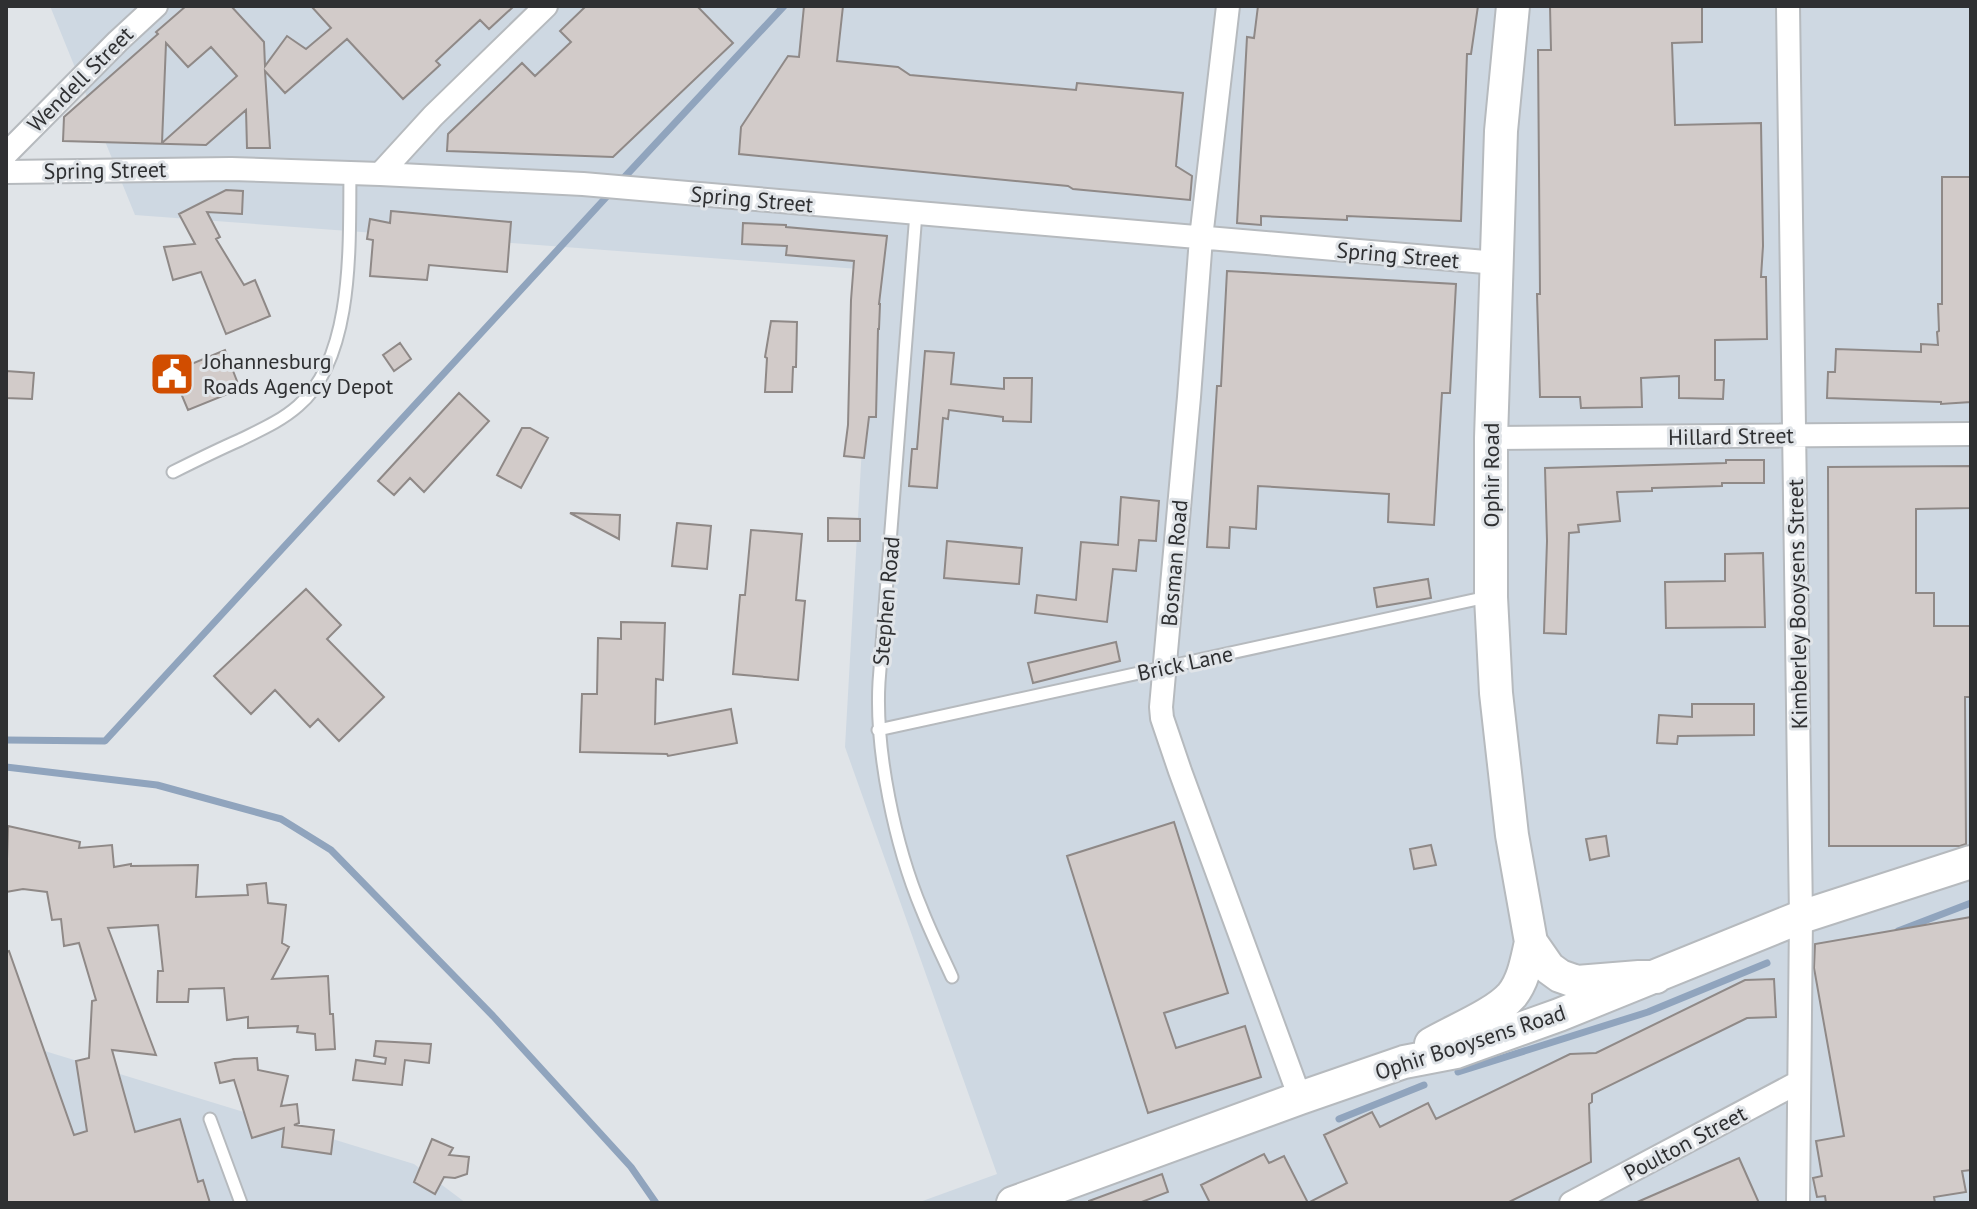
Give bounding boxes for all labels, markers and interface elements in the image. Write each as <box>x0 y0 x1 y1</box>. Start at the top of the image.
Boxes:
street label: Wendell Street <box>21 20 139 138</box>
street label: Spring Street <box>43 155 167 185</box>
street label: Spring Street <box>690 180 815 218</box>
street label: Spring Street <box>1336 236 1461 274</box>
place label: Johannesburg Roads Agency Depot <box>202 347 394 400</box>
public building icon: Johannesburg Roads Agency Depot <box>148 350 196 398</box>
street label: Hillard Street <box>1668 421 1795 451</box>
street label: Ophir Road <box>1477 423 1505 527</box>
street label: Kimberley Booysens Street <box>1781 478 1813 729</box>
street label: Bosman Road <box>1155 498 1193 628</box>
street label: Stephen Road <box>866 535 906 667</box>
street label: Brick Lane <box>1135 639 1235 687</box>
street label: Ophir Booysens Road <box>1371 998 1569 1086</box>
street label: Poulton Street <box>1619 1099 1752 1187</box>

